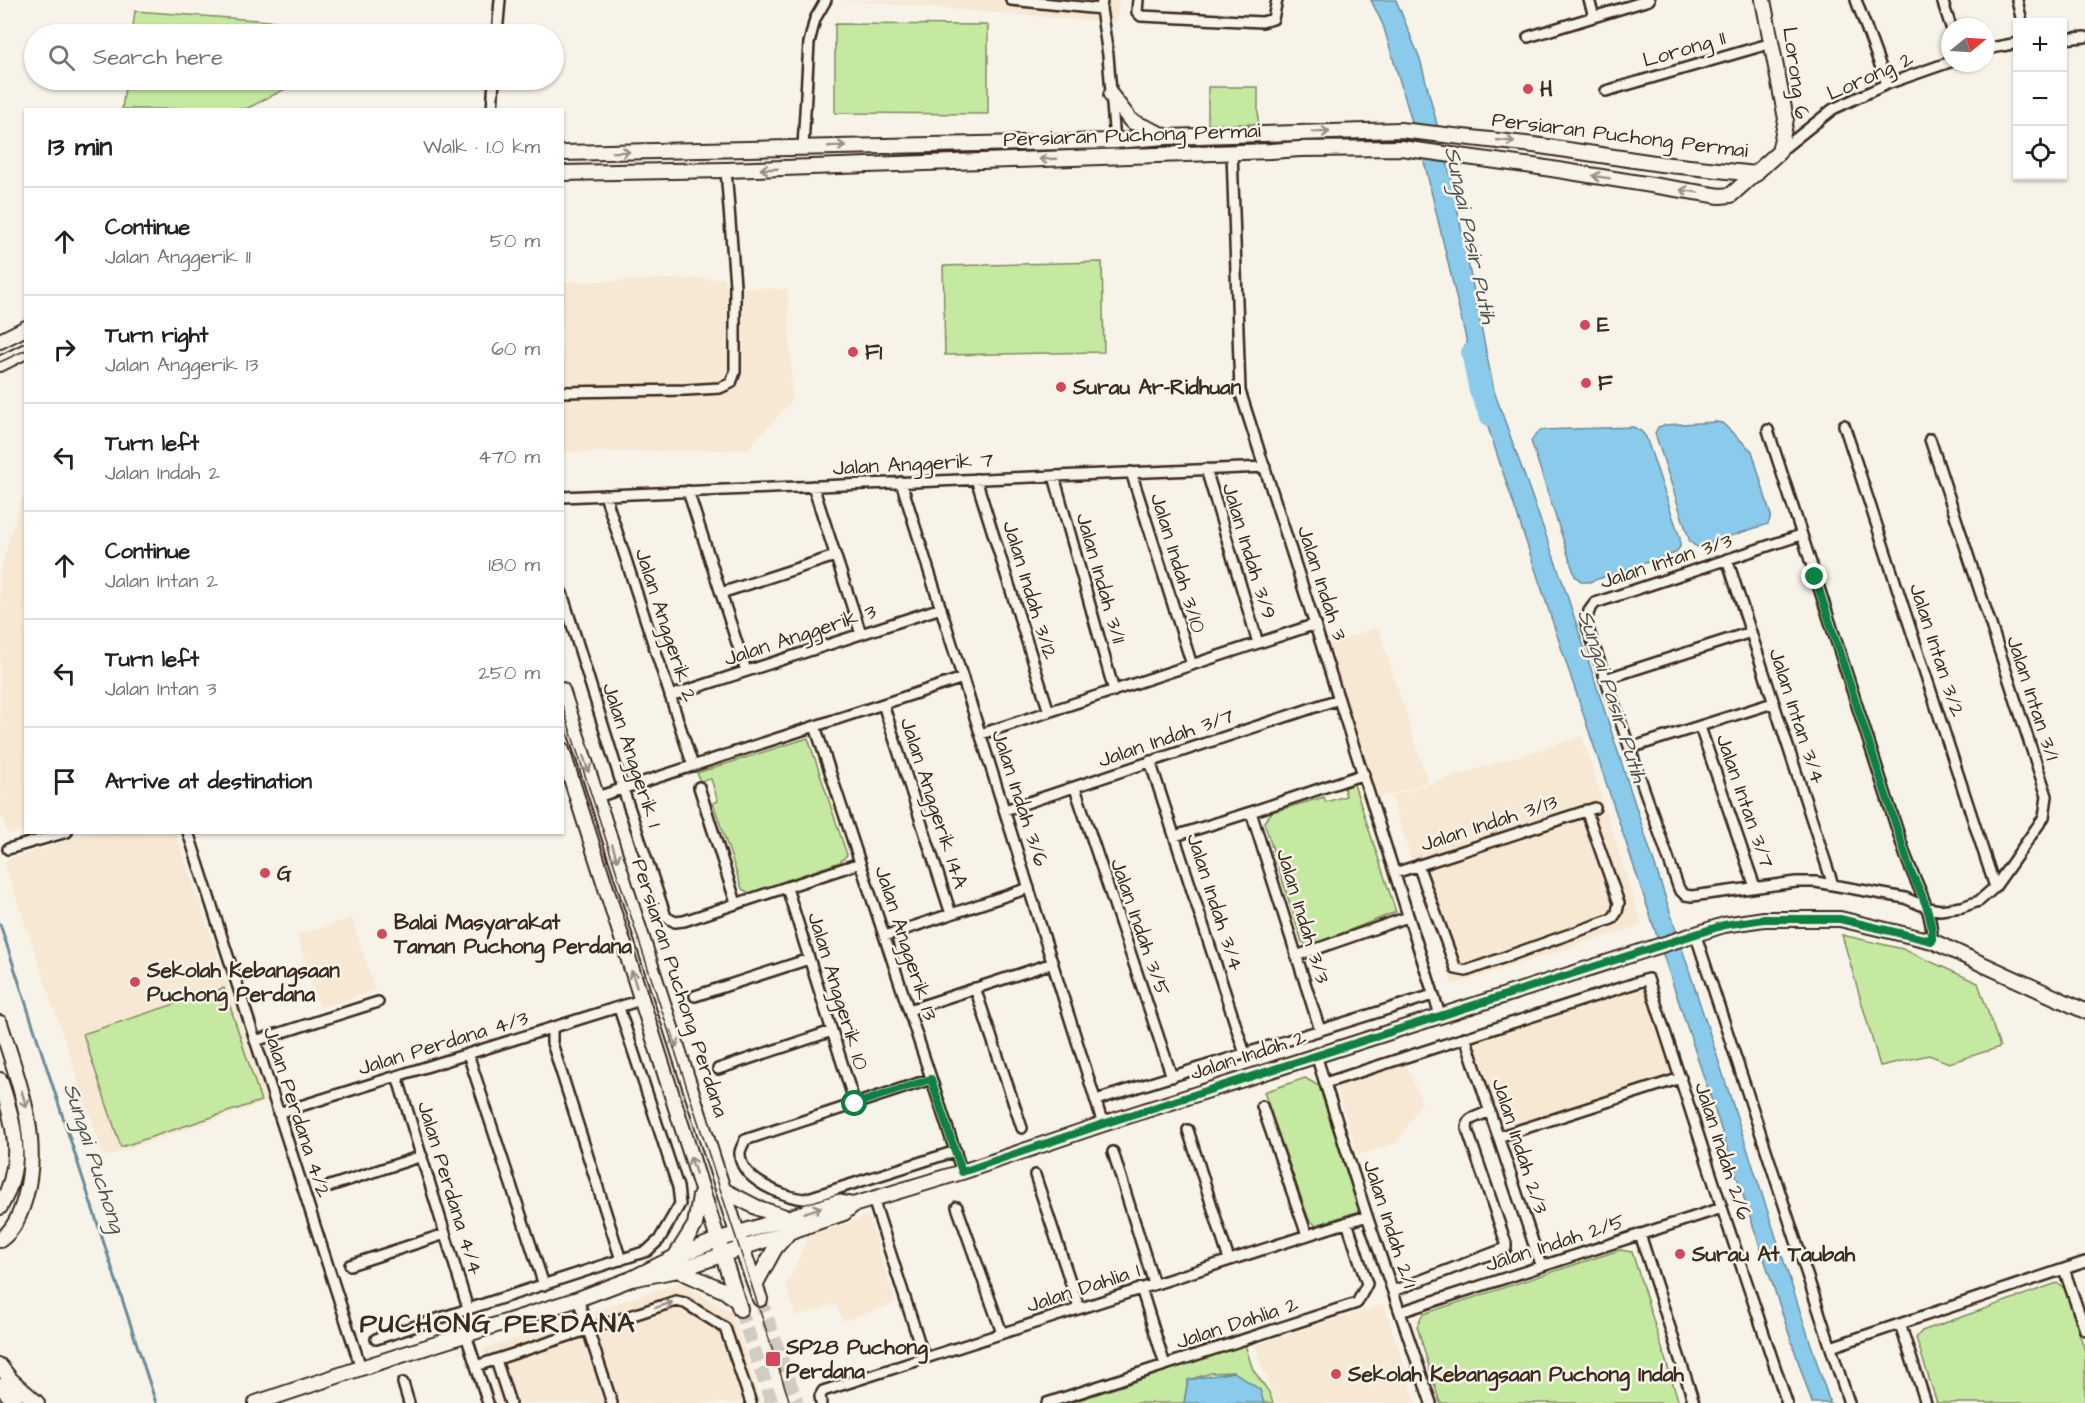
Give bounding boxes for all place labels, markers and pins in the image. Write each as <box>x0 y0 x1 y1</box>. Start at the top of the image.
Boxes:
place label: H <box>1540 75 1553 104</box>
marker: H <box>1521 82 1535 96</box>
place label: E <box>1597 311 1610 340</box>
marker: E <box>1578 318 1592 332</box>
place label: F1 <box>865 338 883 367</box>
marker: F1 <box>846 345 860 359</box>
place label: F <box>1598 369 1613 398</box>
place label: Surau Ar-Ridhuan <box>1072 373 1242 402</box>
marker: F <box>1579 376 1593 390</box>
marker: Surau Ar-Ridhuan <box>1054 380 1068 394</box>
place label: G <box>277 859 292 888</box>
marker: G <box>258 866 272 880</box>
place label: Balai Masyarakat Taman Puchong Perdana <box>393 908 632 963</box>
marker: Balai Masyarakat Taman Puchong Perdana <box>375 927 389 941</box>
place label: Sekolah Kebangsaan Puchong Perdana <box>146 956 340 1011</box>
marker: Sekolah Kebangsaan Puchong Perdana <box>128 975 142 989</box>
place label: Surau At Taubah <box>1691 1240 1856 1269</box>
marker: Surau At Taubah <box>1673 1247 1687 1261</box>
place label: SP28 Puchong Perdana <box>785 1333 928 1386</box>
marker: SP28 Puchong Perdana <box>764 1350 782 1368</box>
place label: Sekolah Kebangsaan Puchong Indah <box>1347 1360 1684 1391</box>
marker: Sekolah Kebangsaan Puchong Indah <box>1329 1367 1343 1381</box>

